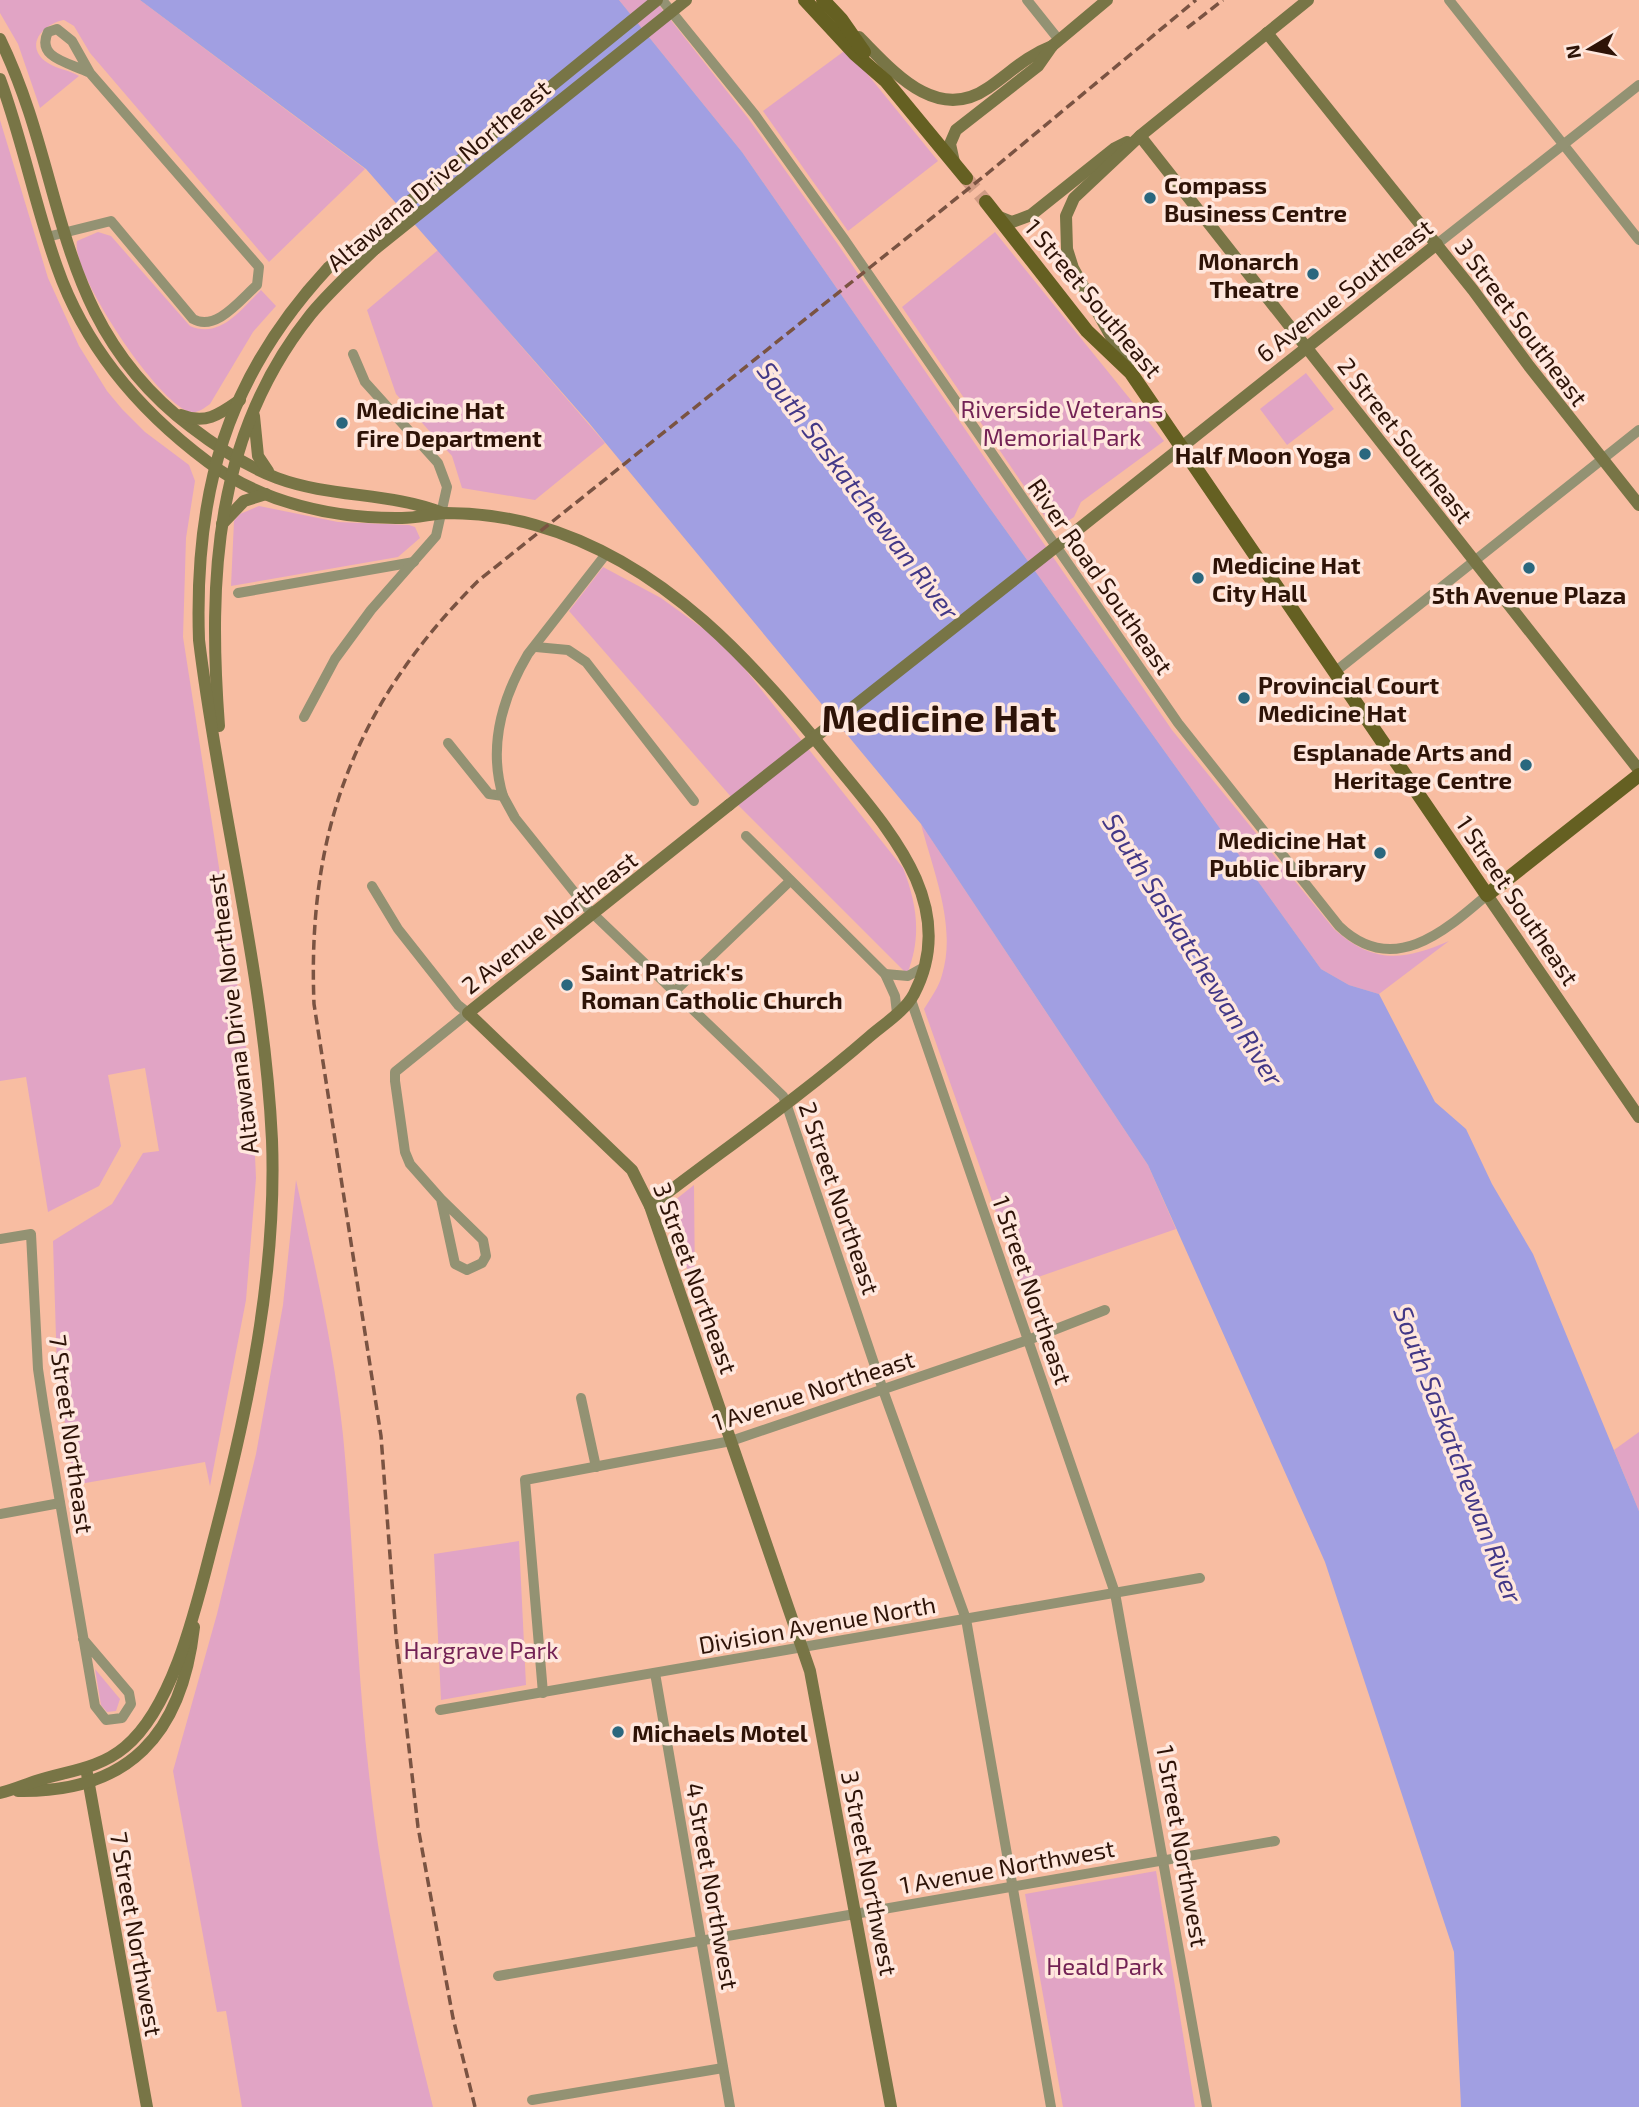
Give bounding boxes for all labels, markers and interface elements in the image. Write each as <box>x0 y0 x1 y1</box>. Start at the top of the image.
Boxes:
north arrow <box>1555 14 1625 84</box>
text: N <box>1560 43 1585 61</box>
street label: Altawana Drive Northeast <box>320 73 556 277</box>
place label: Compass Business Centre <box>1164 170 1347 227</box>
marker: Compass Business Centre <box>1142 190 1158 206</box>
street label: 6 Avenue Southeast <box>1250 212 1438 368</box>
street label: 1 Street Southeast <box>1019 213 1169 383</box>
street label: 3 Street Southeast <box>1450 233 1594 411</box>
place label: Monarch Theatre <box>1198 246 1299 303</box>
marker: Monarch Theatre <box>1305 266 1321 282</box>
street label: 2 Street Southeast <box>1332 351 1480 529</box>
water label: South Saskatchewan River <box>752 355 967 626</box>
park label: Riverside Veterans Memorial Park <box>961 394 1164 451</box>
place label: Medicine Hat Fire Department <box>356 395 542 452</box>
marker: Medicine Hat Fire Department <box>334 415 350 431</box>
place label: Half Moon Yoga <box>1175 440 1351 469</box>
marker: Half Moon Yoga <box>1357 446 1373 462</box>
street label: River Road Southeast <box>1022 472 1180 680</box>
place label: Medicine Hat City Hall <box>1212 550 1361 607</box>
marker: 5th Avenue Plaza <box>1521 560 1537 576</box>
marker: Medicine Hat City Hall <box>1190 570 1206 586</box>
place label: 5th Avenue Plaza <box>1432 580 1626 609</box>
place label: Provincial Court Medicine Hat <box>1258 670 1439 727</box>
marker: Provincial Court Medicine Hat <box>1236 690 1252 706</box>
district label: Medicine Hat <box>821 694 1057 740</box>
place label: Esplanade Arts and Heritage Centre <box>1293 737 1512 794</box>
marker: Esplanade Arts and Heritage Centre <box>1518 757 1534 773</box>
water label: South Saskatchewan River <box>1097 807 1291 1091</box>
street label: 1 Street Southeast <box>1451 810 1585 990</box>
place label: Medicine Hat Public Library <box>1209 825 1366 882</box>
street label: 2 Avenue Northeast <box>455 844 643 1000</box>
marker: Medicine Hat Public Library <box>1372 845 1388 861</box>
street label: Altawana Drive Northeast <box>200 872 264 1156</box>
place label: Saint Patrick's Roman Catholic Church <box>581 957 843 1014</box>
marker: Saint Patrick's Roman Catholic Church <box>559 977 575 993</box>
street label: 2 Street Northeast <box>793 1098 887 1298</box>
street label: 3 Street Northeast <box>648 1178 744 1378</box>
street label: 1 Street Northeast <box>987 1192 1079 1388</box>
water label: South Saskatchewan River <box>1388 1301 1530 1607</box>
street label: 7 Street Northeast <box>44 1333 100 1535</box>
street label: 1 Avenue Northeast <box>708 1344 918 1436</box>
street label: Division Avenue North <box>696 1589 938 1659</box>
park label: Hargrave Park <box>404 1635 558 1664</box>
place label: Michaels Motel <box>632 1718 808 1747</box>
marker: Michaels Motel <box>610 1724 626 1740</box>
street label: 1 Street Northwest <box>1151 1743 1215 1949</box>
street label: 3 Street Northwest <box>836 1768 904 1978</box>
street label: 4 Street Northwest <box>681 1780 745 1992</box>
street label: 7 Street Northwest <box>105 1830 169 2038</box>
street label: 1 Avenue Northwest <box>897 1833 1117 1899</box>
park label: Heald Park <box>1046 1951 1164 1980</box>

